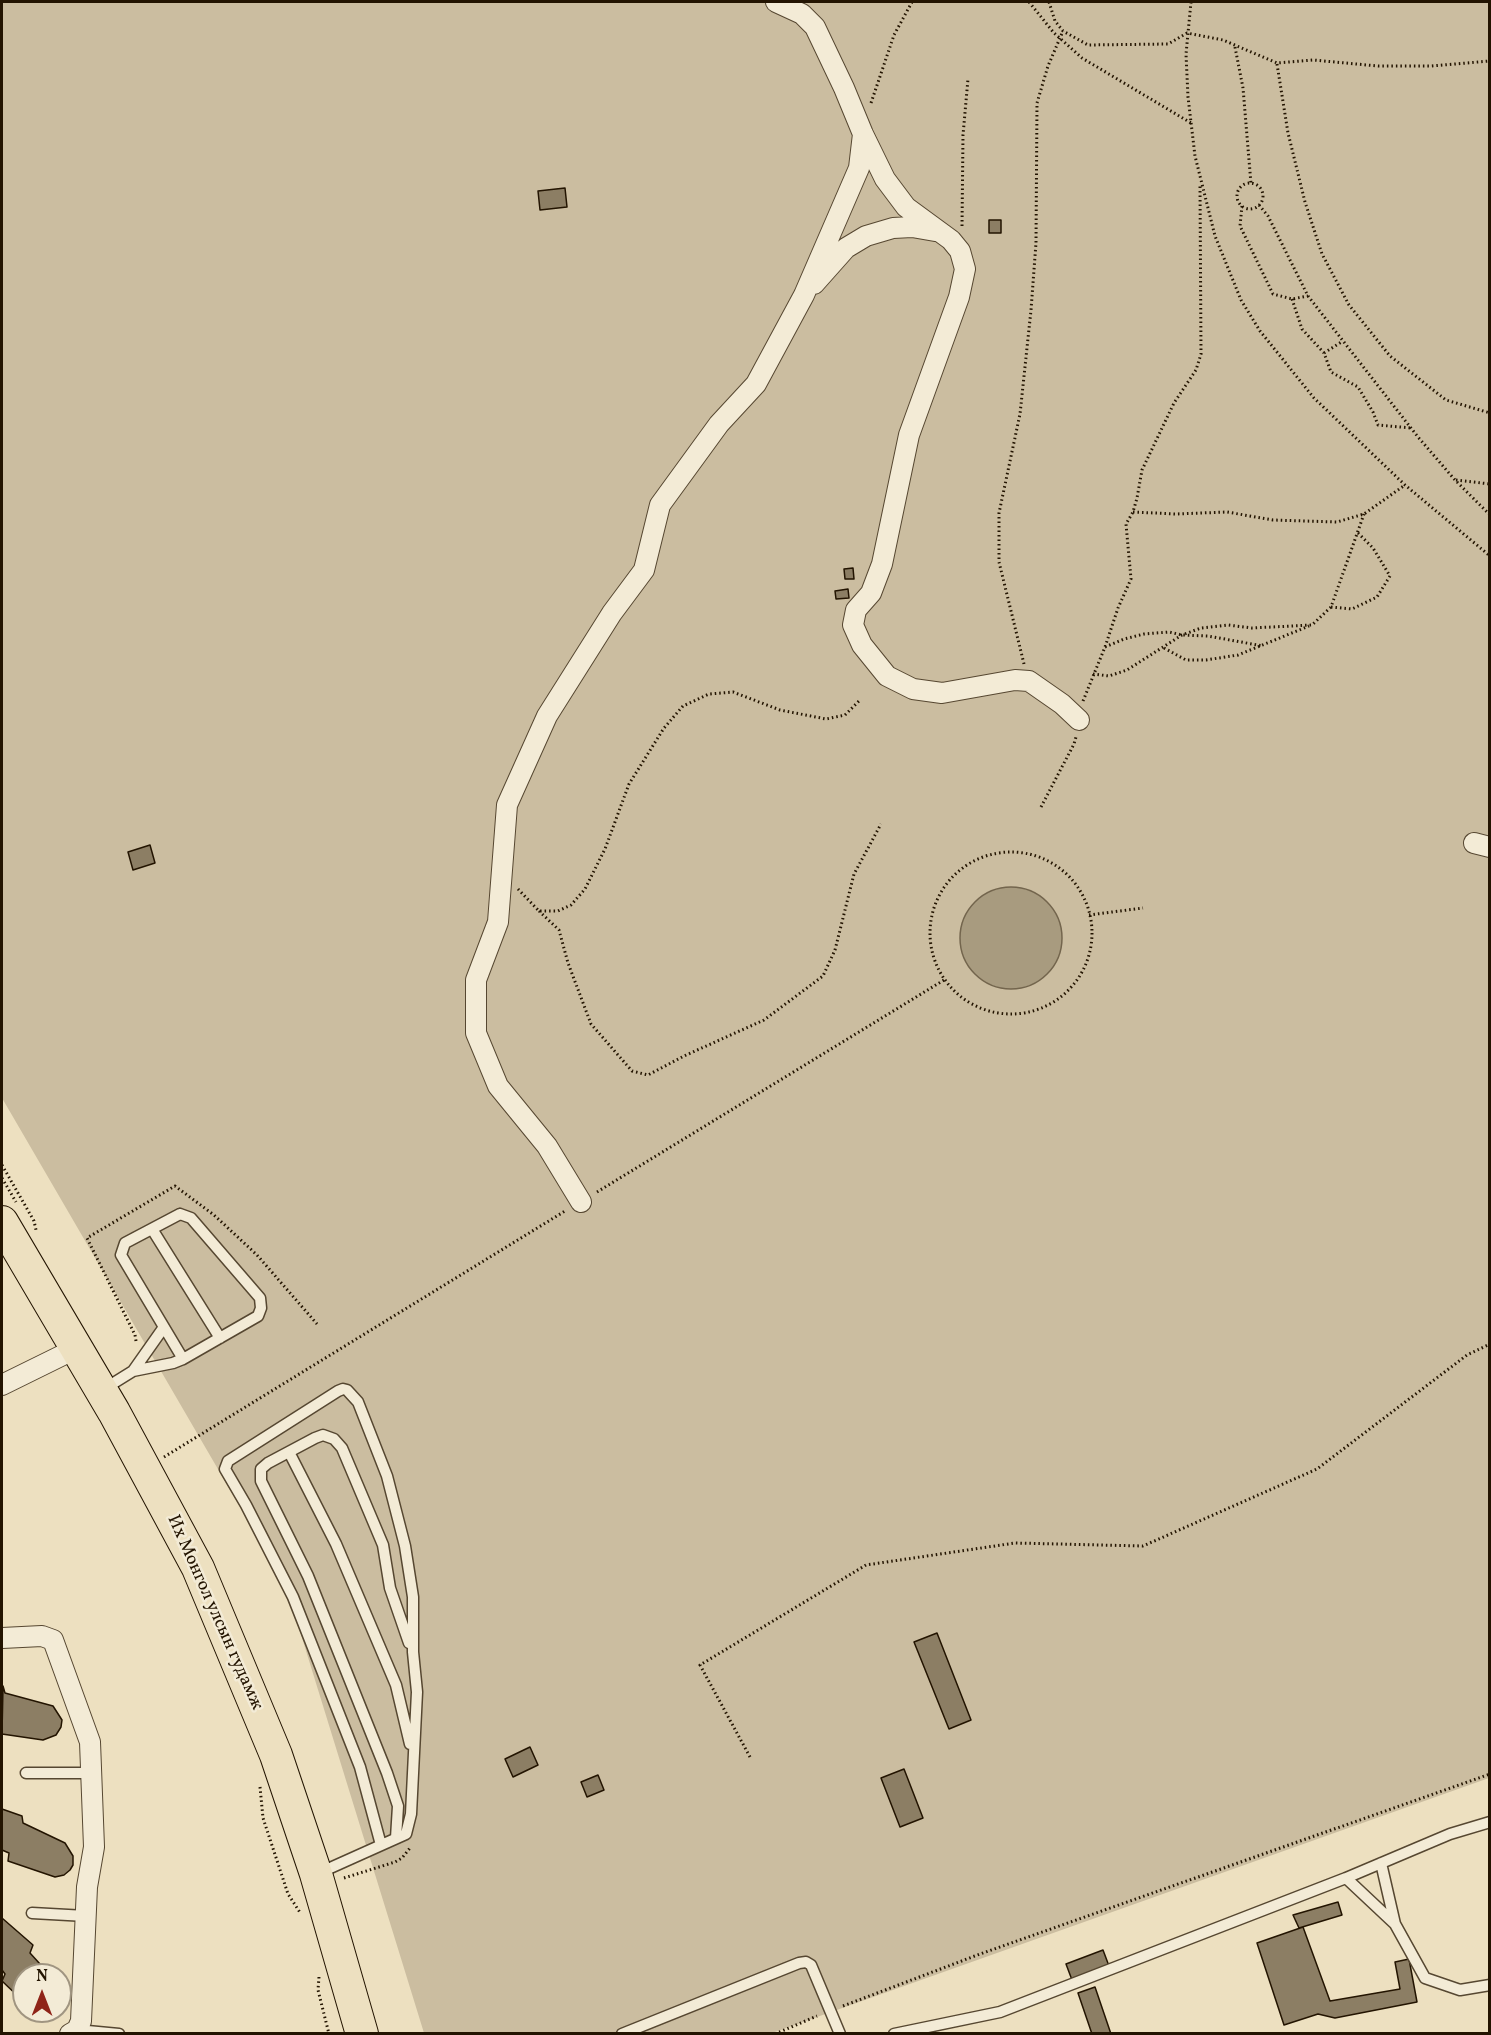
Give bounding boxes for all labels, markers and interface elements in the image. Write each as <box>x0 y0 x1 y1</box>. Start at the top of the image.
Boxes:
street label: Их Монгол улсын гудамж <box>161 1512 267 1714</box>
north arrow <box>12 1963 72 2023</box>
text: N <box>36 1966 48 1988</box>

